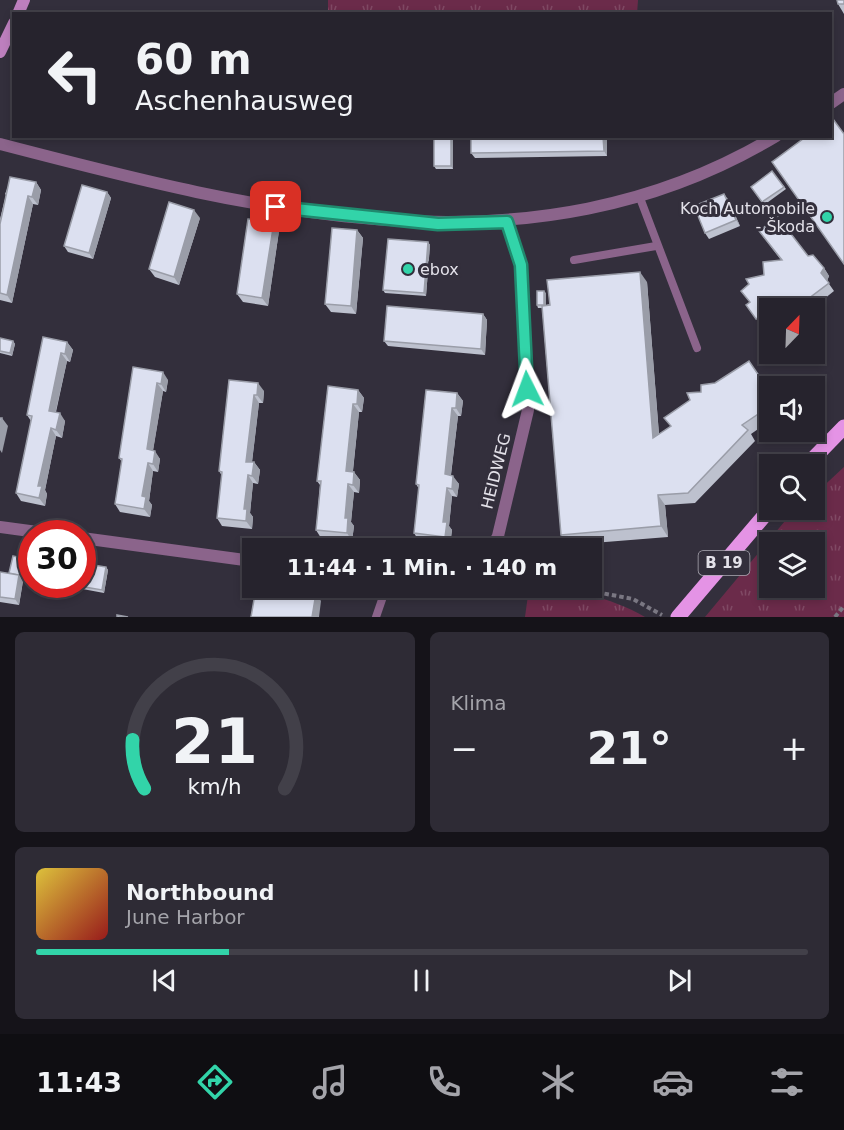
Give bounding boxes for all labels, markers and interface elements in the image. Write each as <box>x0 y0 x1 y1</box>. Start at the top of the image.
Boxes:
text: 60 m <box>135 35 252 84</box>
icon: left <box>36 36 114 114</box>
text: Aschenhausweg <box>135 85 354 116</box>
pin <box>250 181 301 232</box>
icon: arrive <box>259 190 292 223</box>
place label: Koch Automobile - Škoda <box>680 199 815 236</box>
marker: Koch Automobile - Škoda <box>820 210 834 224</box>
place label: ebox <box>420 260 459 279</box>
marker: ebox <box>401 262 415 276</box>
north arrow <box>759 298 825 364</box>
map controls <box>759 298 825 598</box>
position arrow <box>495 357 559 421</box>
button: sound <box>759 376 825 442</box>
street label: HEIDWEG <box>477 431 515 511</box>
button: search <box>759 454 825 520</box>
speed limit sign: 30 <box>18 520 96 598</box>
button: layers <box>759 532 825 598</box>
road number: B 19 <box>698 551 750 575</box>
text: 11:44 · 1 Min. · 140 m <box>287 555 557 580</box>
text: Klima <box>451 691 506 715</box>
text: 21 <box>171 705 258 778</box>
text: 21° <box>587 722 672 775</box>
text: − <box>451 729 478 768</box>
text: + <box>780 729 808 768</box>
text: km/h <box>188 774 242 799</box>
text: Northbound <box>126 880 275 905</box>
text: June Harbor <box>126 905 245 929</box>
icon: previous <box>148 964 181 997</box>
icon: pause <box>405 964 438 997</box>
icon: next <box>663 964 696 997</box>
icon: directions <box>194 1061 236 1103</box>
icon: music <box>309 1061 351 1103</box>
icon: phone <box>423 1061 465 1103</box>
icon: climate <box>537 1061 579 1103</box>
icon: car <box>652 1061 694 1103</box>
icon: filters <box>766 1061 808 1103</box>
text: 11:43 <box>36 1067 122 1098</box>

